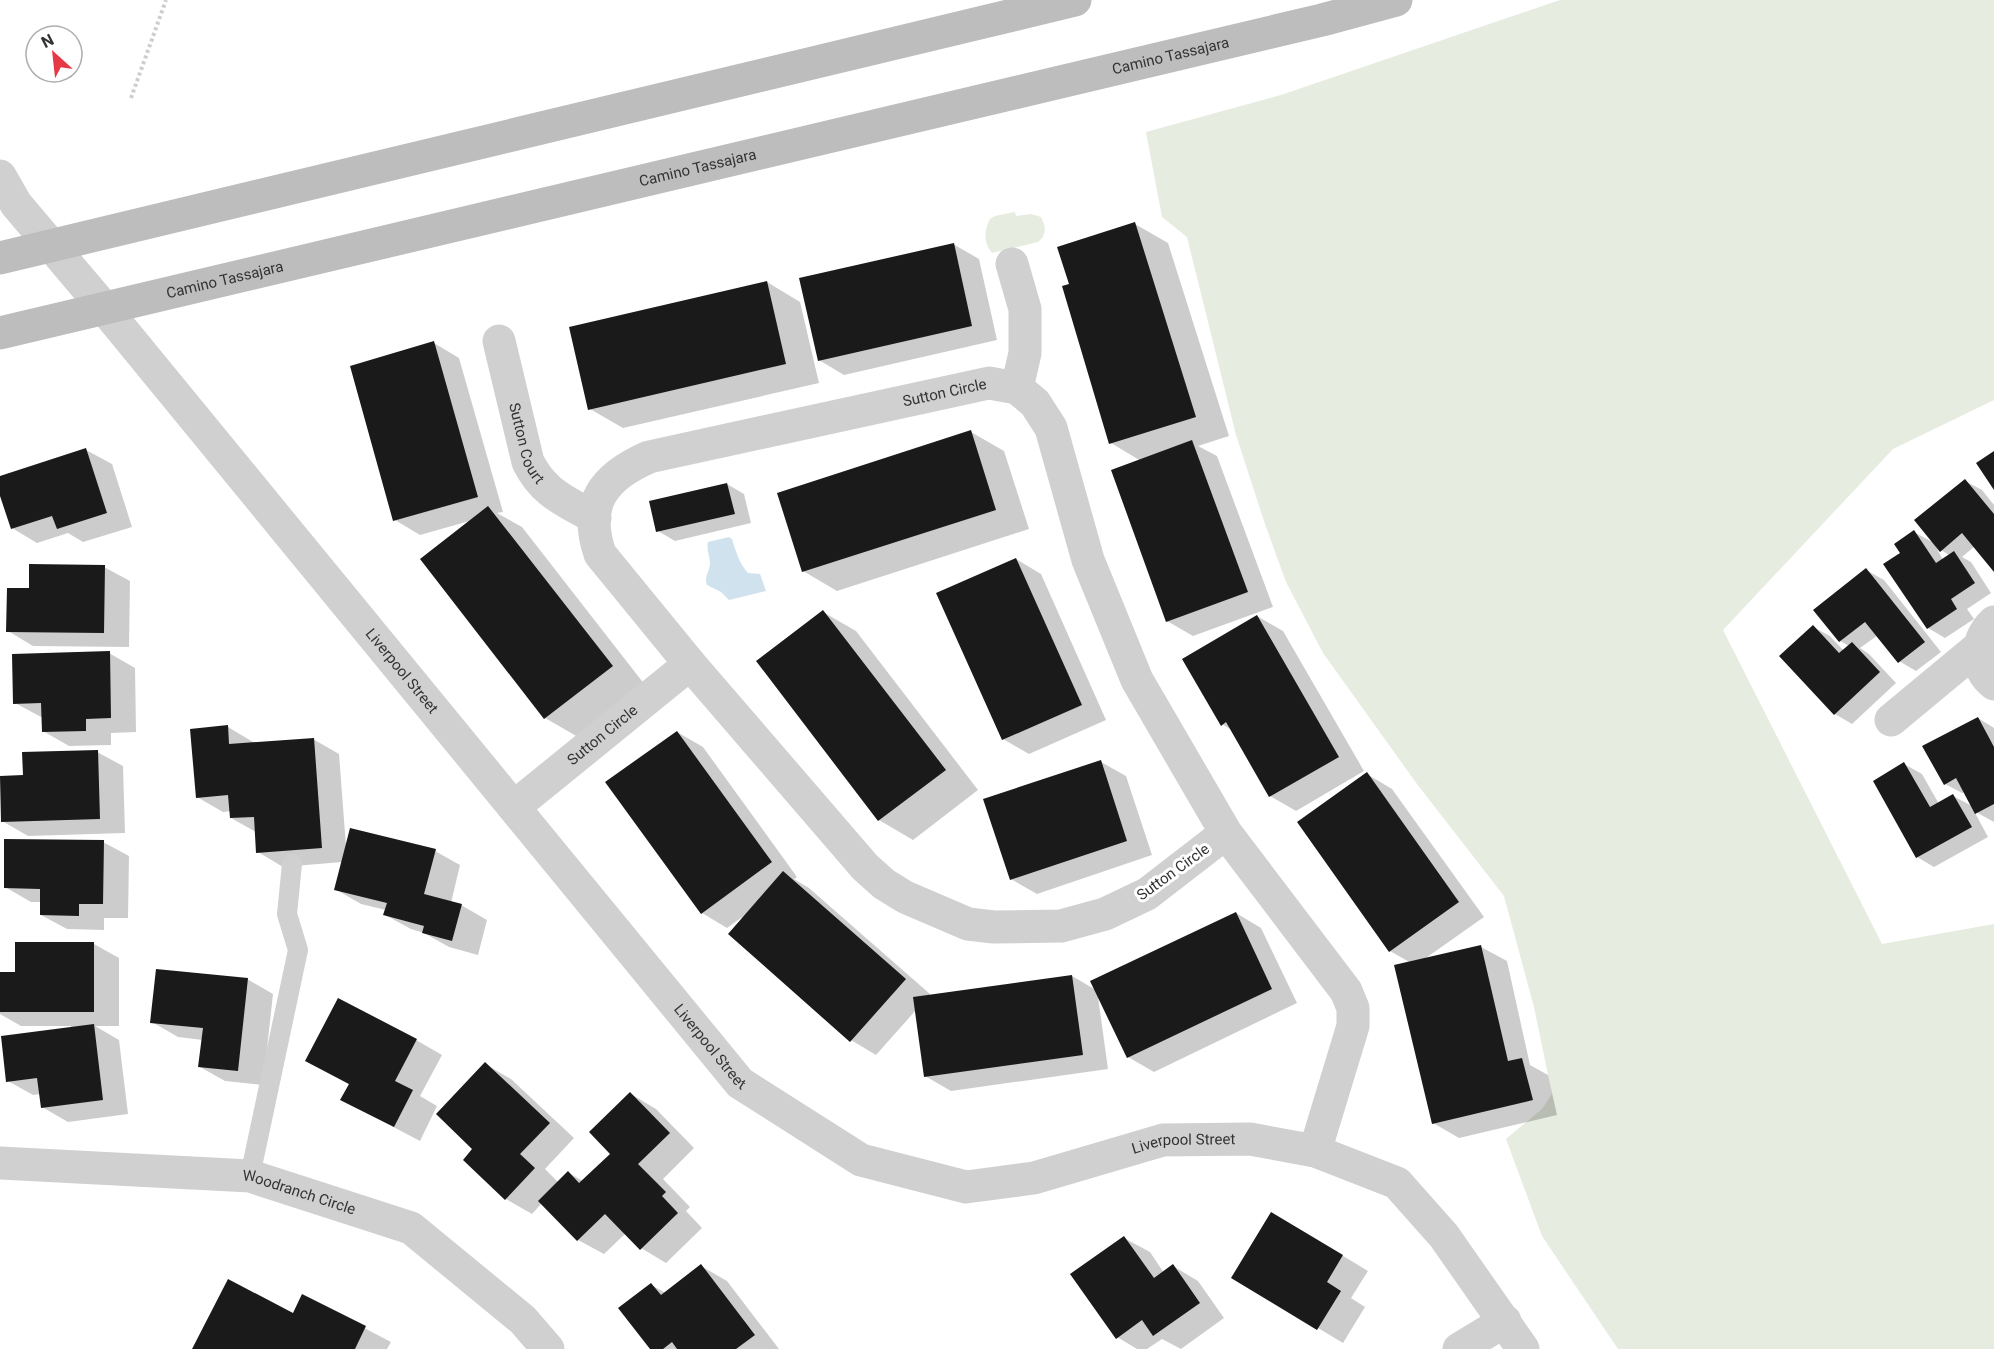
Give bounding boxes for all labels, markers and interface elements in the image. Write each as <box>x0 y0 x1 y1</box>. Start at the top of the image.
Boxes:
north arrow <box>24 24 84 84</box>
text: N <box>38 30 57 52</box>
street label: Camino Tassajara <box>1110 33 1231 78</box>
street label: Camino Tassajara <box>637 145 758 190</box>
street label: Camino Tassajara <box>164 257 285 302</box>
street label: Sutton Circle <box>901 375 988 411</box>
street label: Sutton Court <box>505 401 548 488</box>
street label: Liverpool Street <box>362 625 442 717</box>
street label: Sutton Circle <box>564 701 641 769</box>
street label: Sutton Circle <box>1133 840 1213 904</box>
street label: Liverpool Street <box>670 1000 749 1093</box>
street label: Liverpool Street <box>1130 1130 1236 1158</box>
street label: Woodranch Circle <box>242 1167 358 1219</box>

